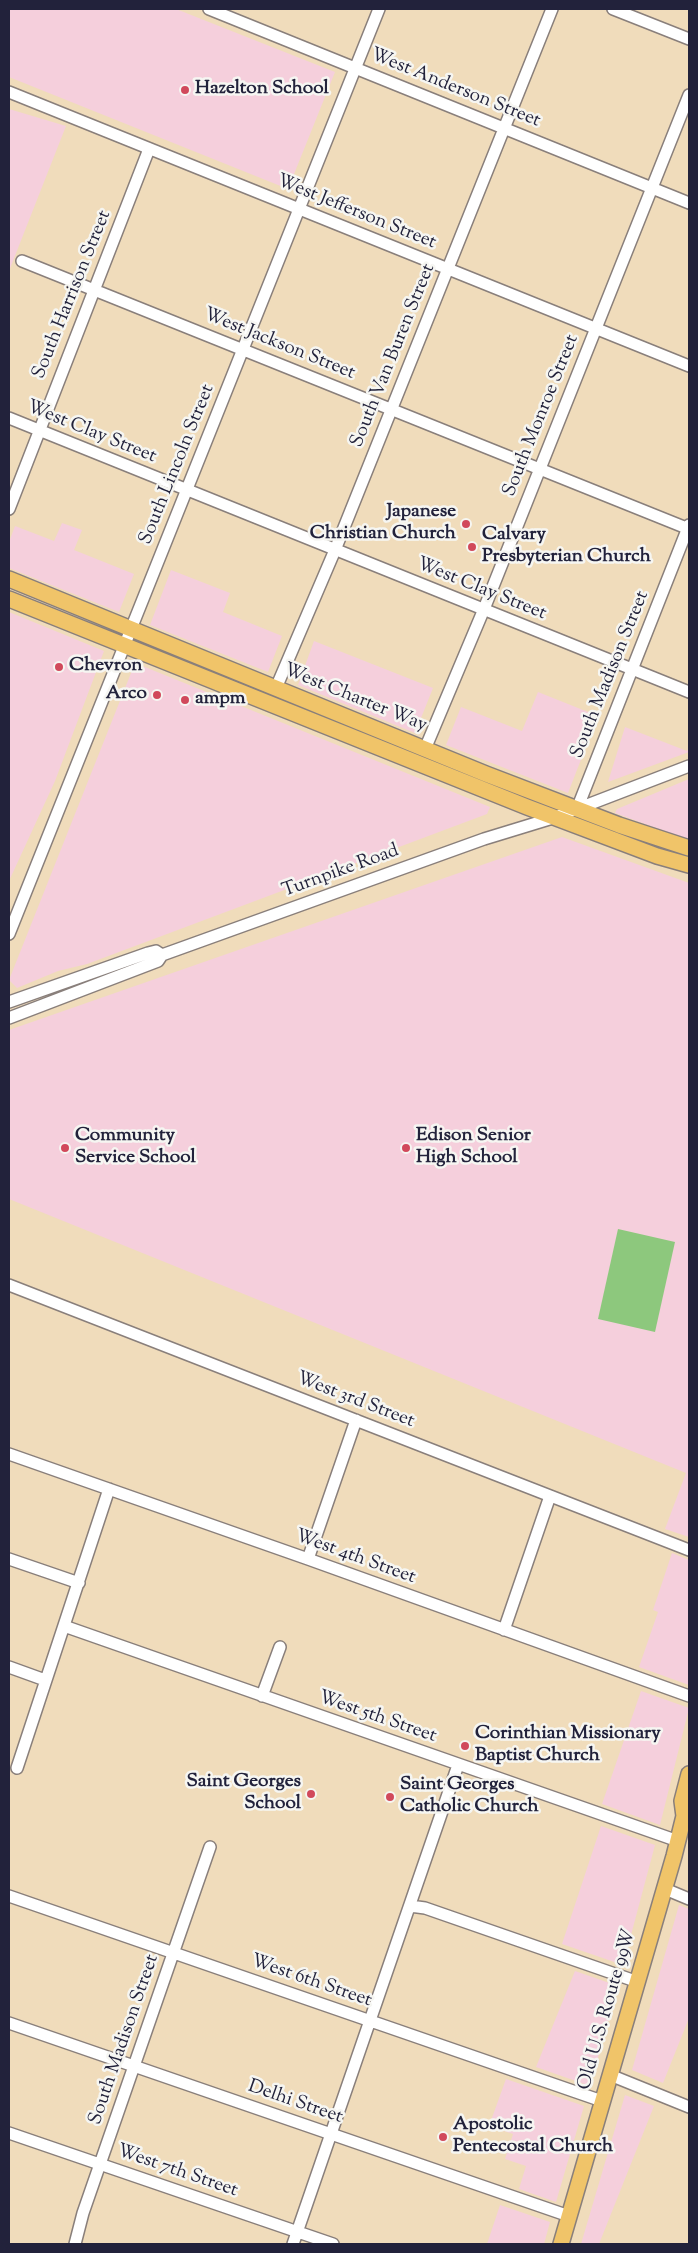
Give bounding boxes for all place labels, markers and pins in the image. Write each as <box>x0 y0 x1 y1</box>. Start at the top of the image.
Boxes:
place label: Hazelton School <box>195 79 329 101</box>
marker: Hazelton School <box>179 84 191 96</box>
place label: Japanese Christian Church <box>310 502 456 546</box>
marker: Japanese Christian Church <box>460 518 472 530</box>
place label: Calvary Presbyterian Church <box>482 525 651 569</box>
marker: Calvary Presbyterian Church <box>466 541 478 553</box>
place label: Chevron <box>69 656 143 678</box>
marker: Chevron <box>53 661 65 673</box>
place label: Arco <box>106 684 147 706</box>
marker: Arco <box>151 689 163 701</box>
place label: ampm <box>195 689 246 711</box>
marker: ampm <box>179 694 191 706</box>
place label: Community Service School <box>75 1126 196 1170</box>
place label: Edison Senior High School <box>416 1126 531 1170</box>
marker: Community Service School <box>59 1142 71 1154</box>
marker: Edison Senior High School <box>400 1142 412 1154</box>
place label: Corinthian Missionary Baptist Church <box>475 1724 661 1768</box>
marker: Corinthian Missionary Baptist Church <box>459 1740 471 1752</box>
place label: Saint Georges School <box>187 1772 301 1816</box>
place label: Saint Georges Catholic Church <box>400 1775 539 1819</box>
marker: Saint Georges School <box>305 1788 317 1800</box>
marker: Saint Georges Catholic Church <box>384 1791 396 1803</box>
place label: Apostolic Pentecostal Church <box>453 2115 613 2159</box>
marker: Apostolic Pentecostal Church <box>437 2131 449 2143</box>

